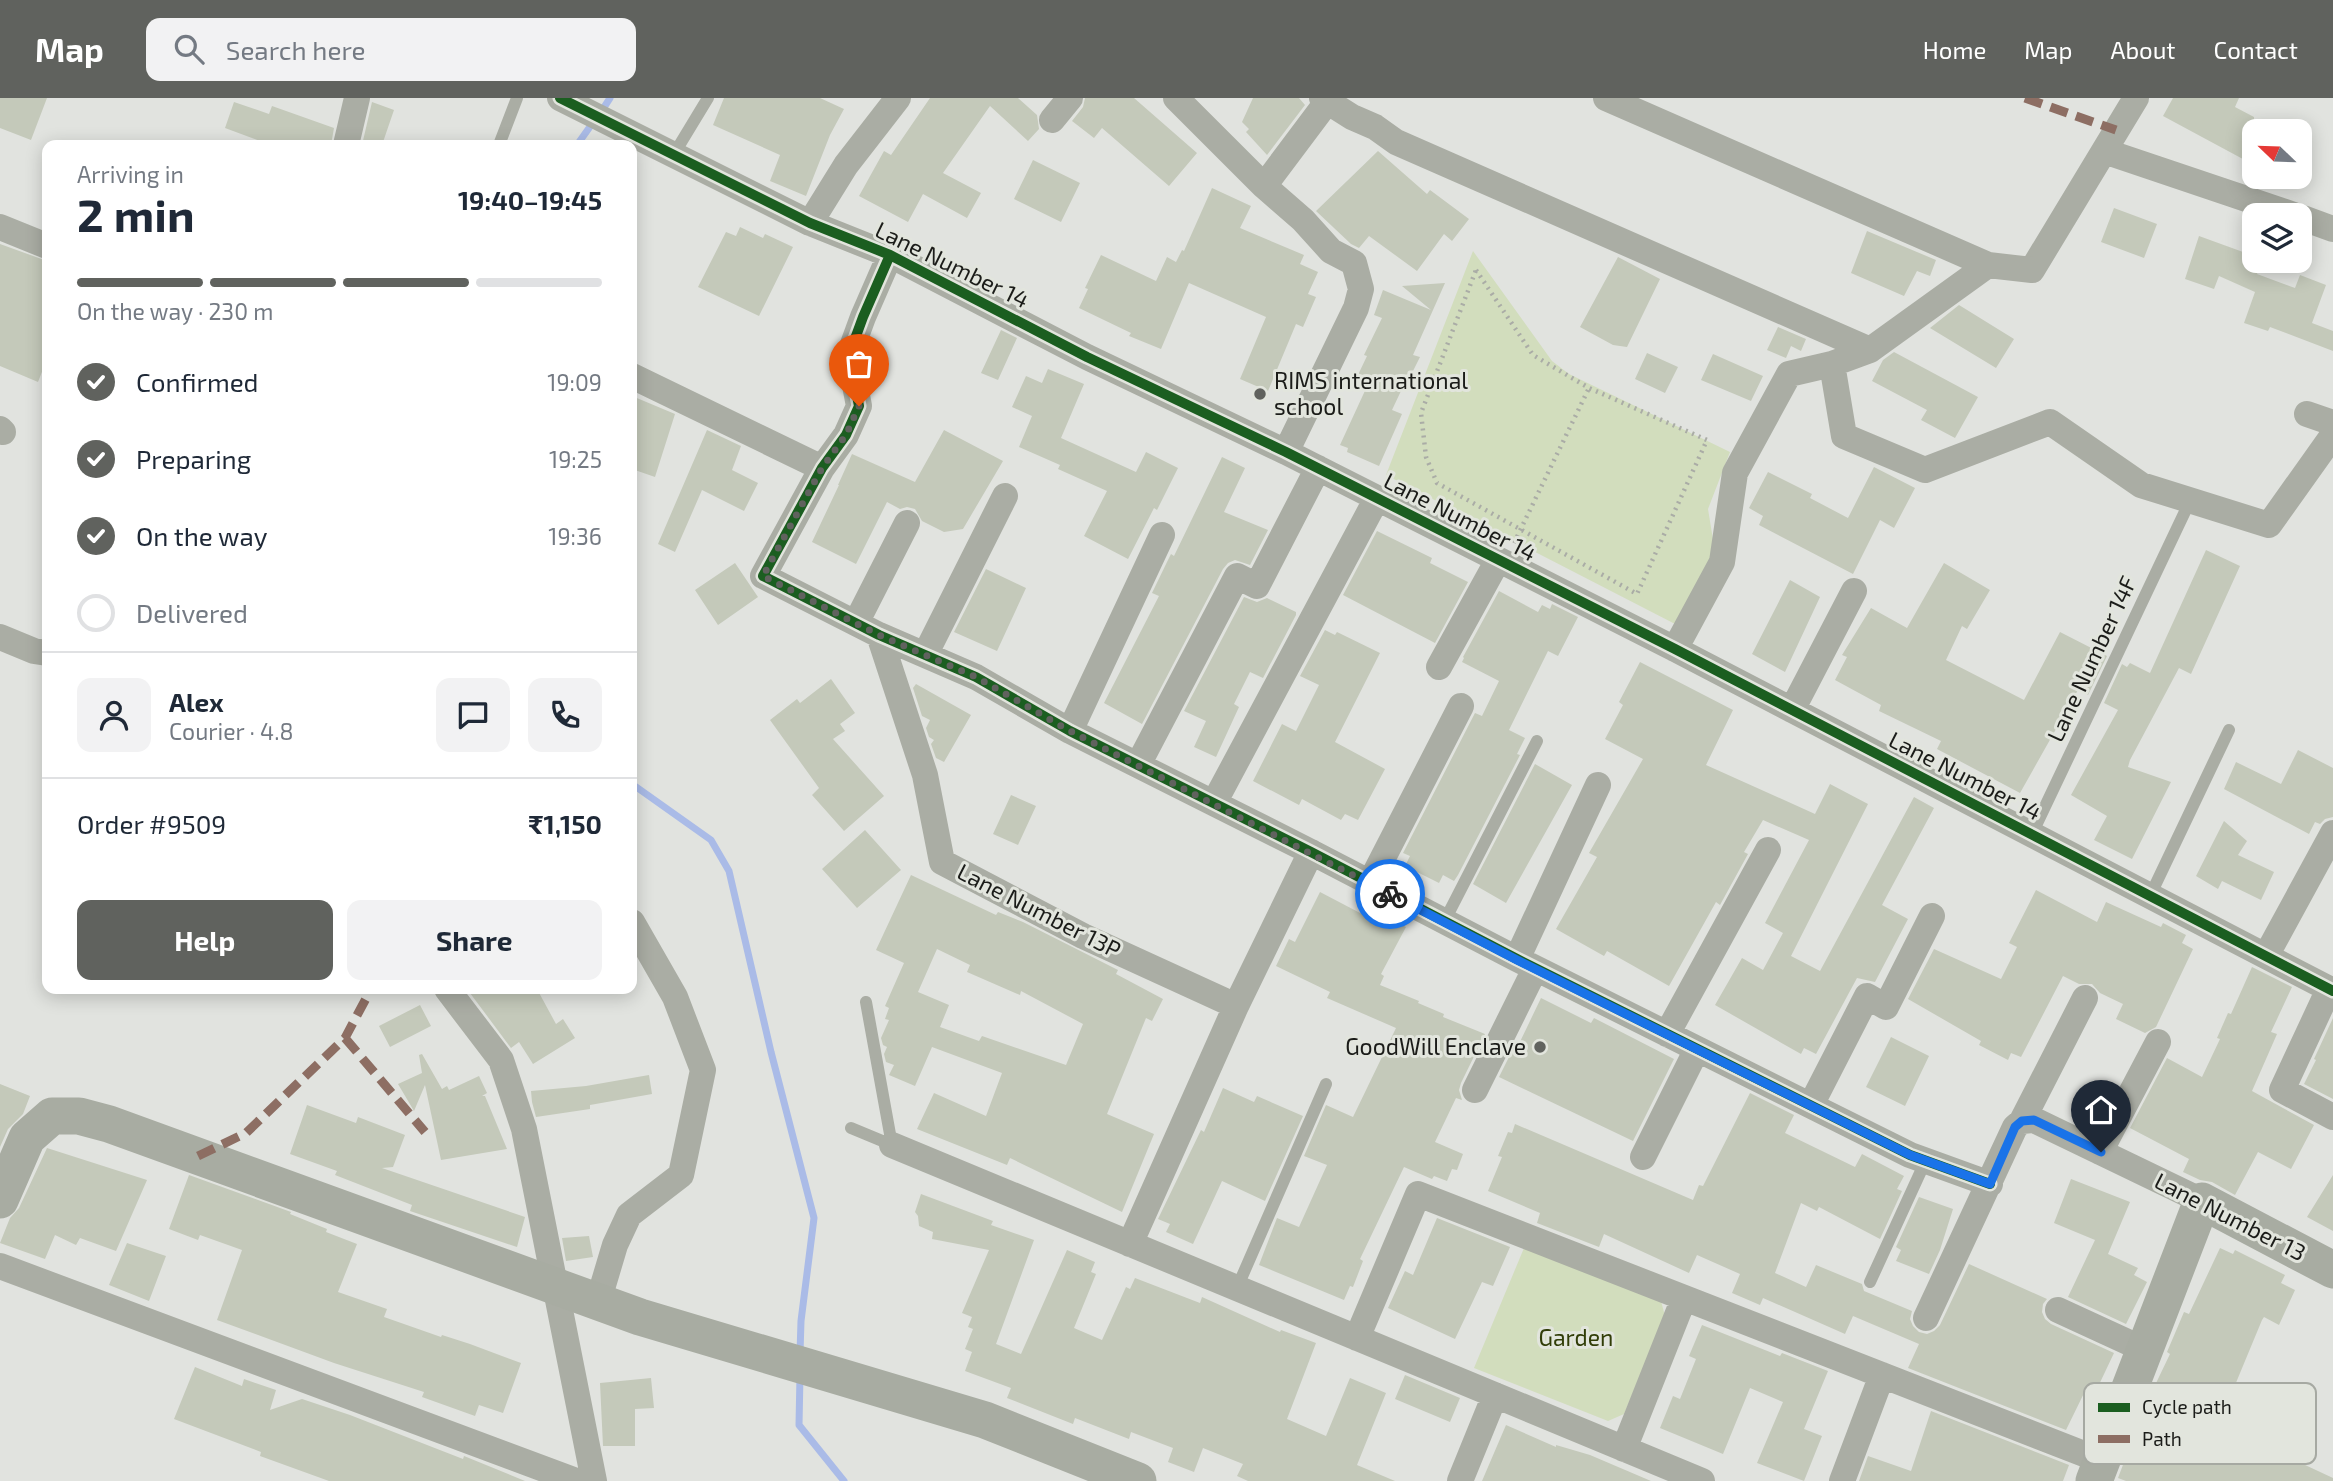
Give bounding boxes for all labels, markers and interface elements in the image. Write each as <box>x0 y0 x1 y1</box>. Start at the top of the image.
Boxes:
search box <box>146 18 636 81</box>
text: Map <box>35 29 104 69</box>
icon: search <box>170 30 208 68</box>
text: Search here <box>226 34 365 65</box>
text: Home <box>1923 35 1986 64</box>
text: Map <box>2024 35 2072 64</box>
text: About <box>2110 35 2176 64</box>
text: Contact <box>2214 35 2298 64</box>
north arrow <box>2242 119 2312 189</box>
map controls <box>2242 119 2312 273</box>
text: Arriving in <box>77 160 184 188</box>
text: 19:40–19:45 <box>458 184 602 215</box>
text: 2 min <box>77 186 195 241</box>
button: layers <box>2242 203 2312 273</box>
street label: Lane Number 14 <box>871 215 1034 313</box>
text: On the way · 230 m <box>77 297 273 325</box>
pin <box>829 334 889 406</box>
icon: bag <box>840 345 878 383</box>
icon: check <box>77 363 115 401</box>
text: Confirmed <box>136 366 259 397</box>
place label: RIMS international school <box>1274 366 1468 420</box>
text: 19:09 <box>547 368 602 396</box>
marker: RIMS international school <box>1252 386 1268 402</box>
icon: check <box>77 440 115 478</box>
text: Preparing <box>136 443 251 474</box>
text: 19:25 <box>549 445 602 473</box>
street label: Lane Number 14 <box>1380 466 1541 567</box>
icon: check <box>77 517 115 555</box>
text: On the way <box>136 520 267 551</box>
text: 19:36 <box>548 522 602 550</box>
street label: Lane Number 14F <box>2040 571 2142 746</box>
text: Delivered <box>136 597 248 628</box>
button: person <box>77 678 151 752</box>
button: chat <box>436 678 510 752</box>
button: phone <box>528 678 602 752</box>
text: Alex <box>169 686 224 717</box>
text: Courier · 4.8 <box>169 717 293 745</box>
street label: Lane Number 14 <box>1885 725 2046 826</box>
text: Order #9509 <box>77 808 226 839</box>
text: ₹1,150 <box>528 808 602 839</box>
street label: Lane Number 13P <box>953 857 1126 963</box>
courier <box>1355 859 1425 929</box>
icon: bike <box>1371 875 1409 913</box>
button: Help <box>77 900 333 980</box>
button: Share <box>347 900 602 980</box>
place label: GoodWill Enclave <box>1345 1032 1526 1060</box>
marker: GoodWill Enclave <box>1532 1039 1548 1055</box>
pin <box>2071 1080 2131 1152</box>
icon: home <box>2082 1091 2120 1129</box>
street label: Lane Number 13 <box>2150 1166 2311 1266</box>
park label: Garden <box>1539 1323 1613 1351</box>
legend <box>2084 1383 2316 1464</box>
text: Cycle path <box>2142 1395 2232 1418</box>
text: Path <box>2142 1427 2182 1450</box>

